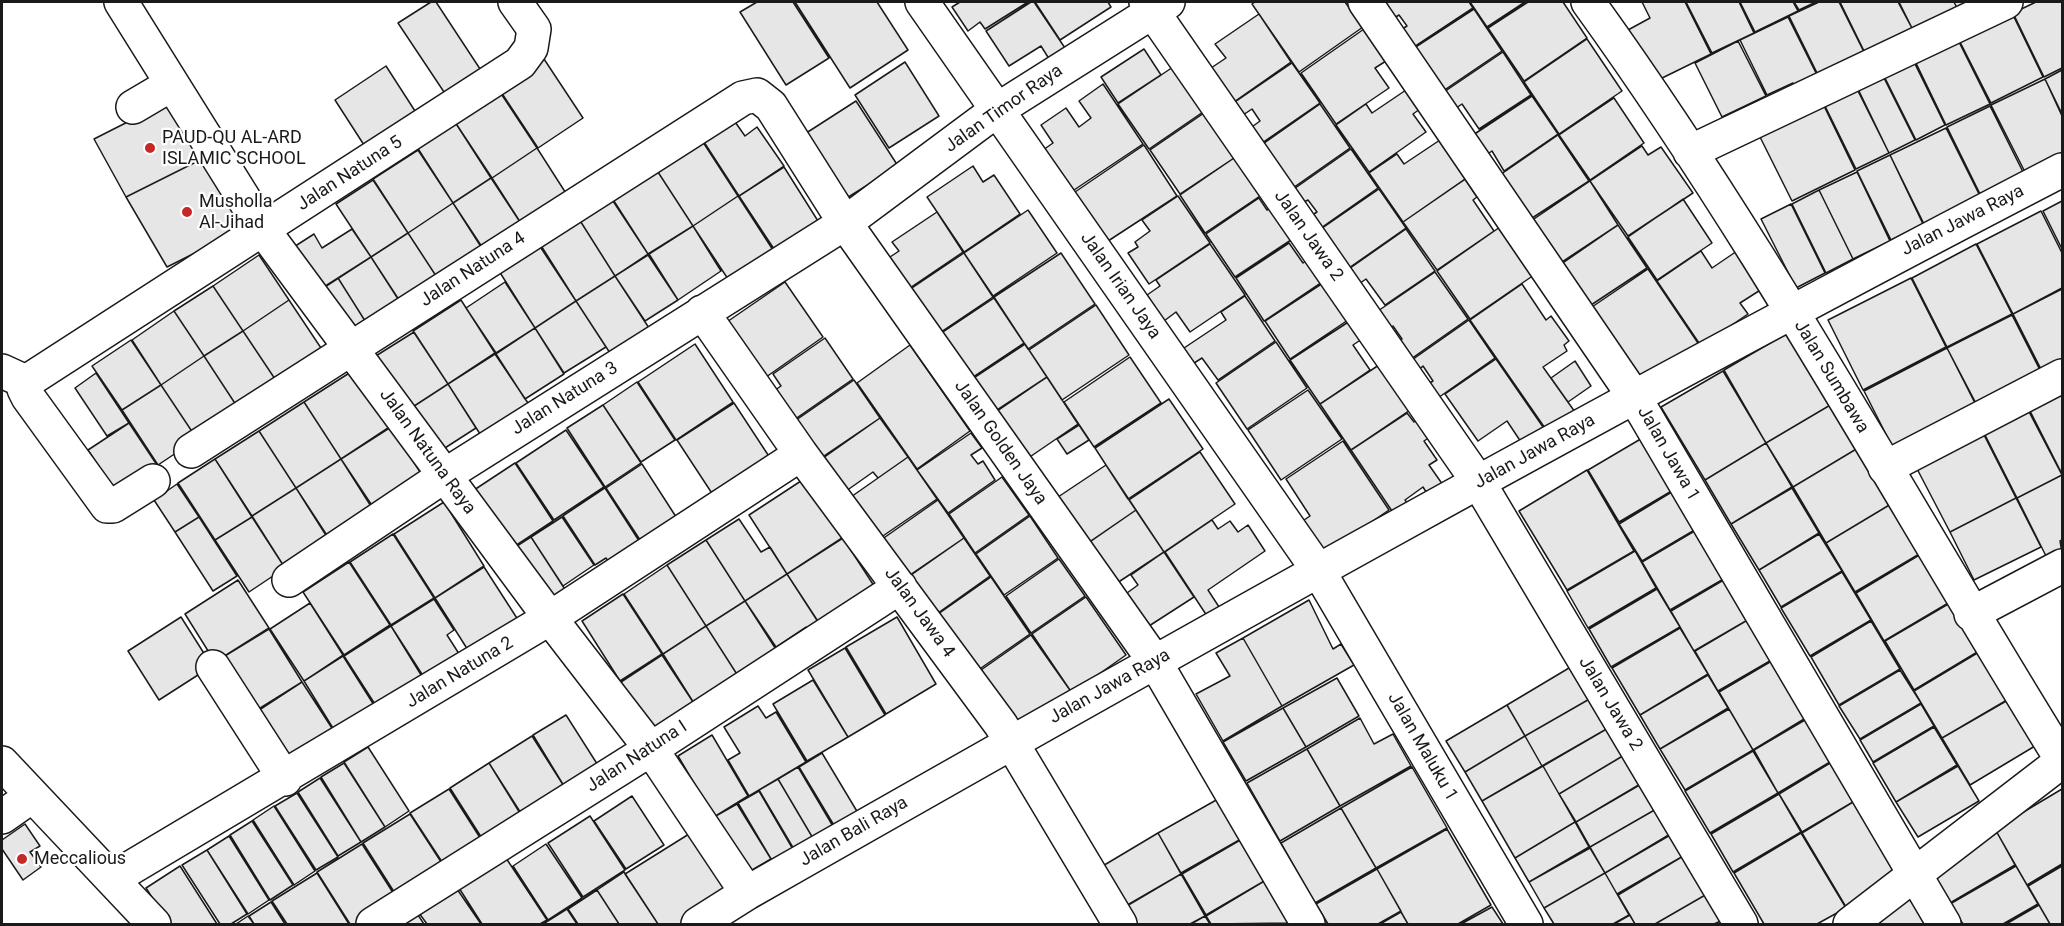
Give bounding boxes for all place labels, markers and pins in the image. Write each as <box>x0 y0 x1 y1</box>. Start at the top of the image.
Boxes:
place label: PAUD-QU AL-ARD ISLAMIC SCHOOL <box>162 127 306 170</box>
marker: PAUD-QU AL-ARD ISLAMIC SCHOOL <box>143 141 157 155</box>
place label: Musholla Al-Jihad <box>199 191 273 234</box>
marker: Musholla Al-Jihad <box>180 205 194 219</box>
place label: Meccalious <box>34 848 126 870</box>
marker: Meccalious <box>15 852 29 866</box>

